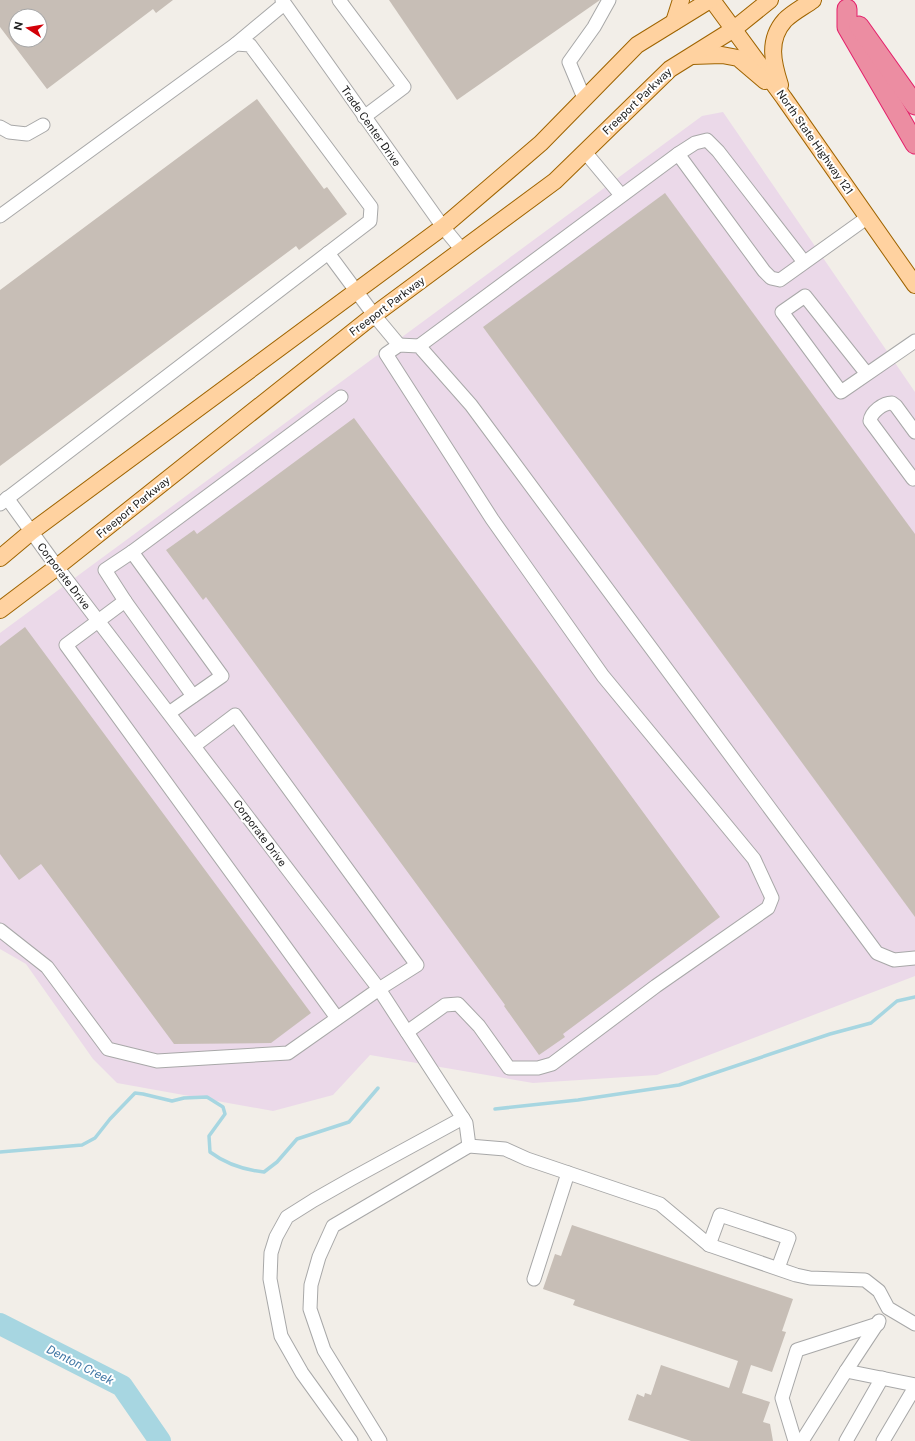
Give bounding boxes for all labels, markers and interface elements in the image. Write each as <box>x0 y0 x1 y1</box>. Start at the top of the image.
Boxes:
north arrow <box>8 8 48 48</box>
text: N <box>11 20 25 31</box>
street label: Freeport Parkway <box>600 65 674 137</box>
street label: Trade Center Drive <box>339 84 403 168</box>
street label: North State Highway 121 <box>774 88 856 196</box>
street label: Freeport Parkway <box>347 274 427 338</box>
street label: Freeport Parkway <box>94 474 172 540</box>
street label: Corporate Drive <box>35 540 93 612</box>
street label: Corporate Drive <box>231 797 289 869</box>
water label: Denton Creek <box>44 1342 116 1388</box>

